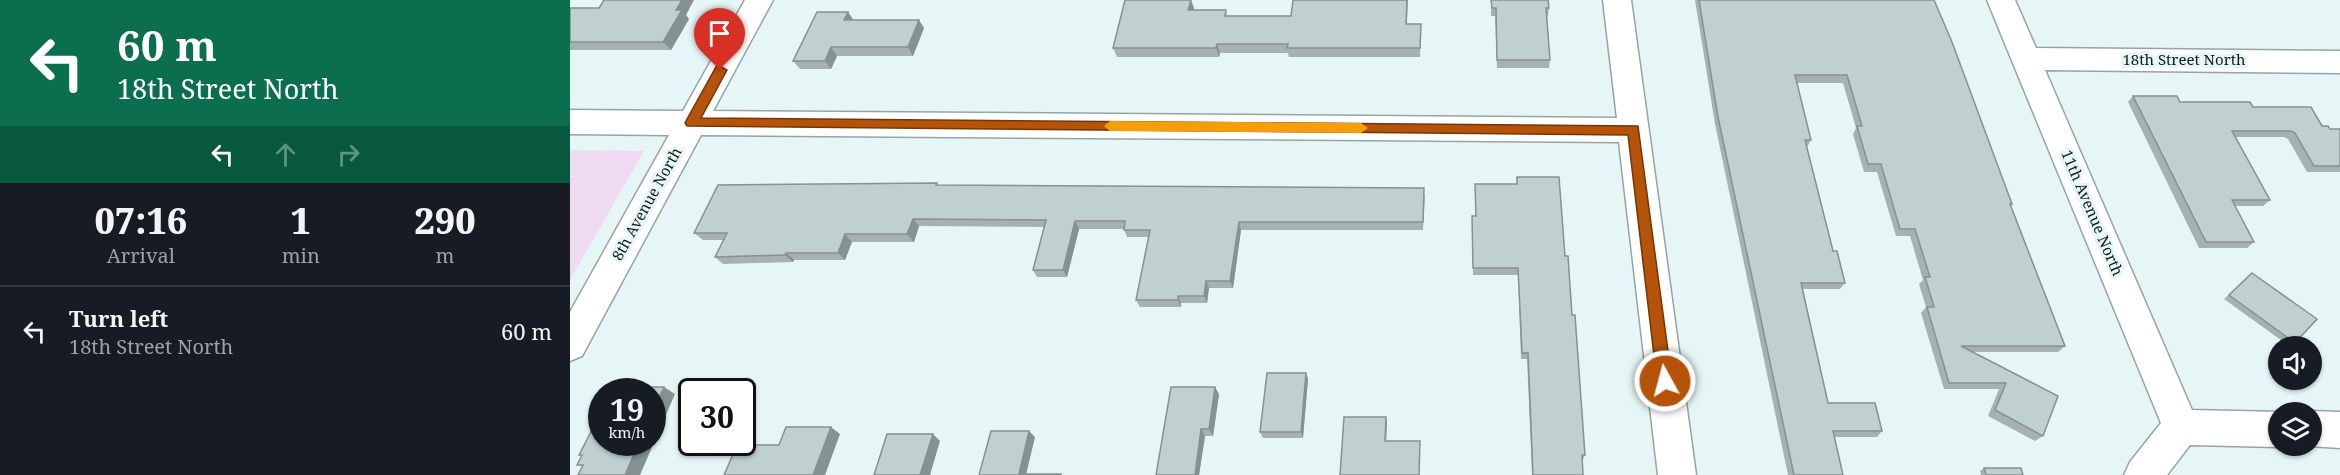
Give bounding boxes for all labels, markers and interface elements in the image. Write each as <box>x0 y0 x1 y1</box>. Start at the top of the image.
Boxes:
pin <box>694 8 745 70</box>
text: 60 m <box>117 16 217 73</box>
icon: arrive <box>703 17 736 50</box>
icon: left <box>18 24 96 102</box>
street label: 18th Street North <box>2122 49 2246 69</box>
text: 18th Street North <box>117 70 339 107</box>
icon: left <box>206 138 239 171</box>
icon: ahead <box>269 138 302 171</box>
icon: right <box>332 138 365 171</box>
street label: 8th Avenue North <box>607 143 686 264</box>
street label: 11th Avenue North <box>2057 147 2129 279</box>
text: 07:16 <box>94 196 187 245</box>
text: 1 <box>291 196 311 245</box>
text: 290 <box>414 196 476 245</box>
text: Arrival <box>107 242 175 269</box>
text: min <box>282 242 320 269</box>
text: m <box>436 242 454 269</box>
text: Turn left <box>69 303 168 333</box>
icon: left <box>18 315 51 348</box>
text: 60 m <box>501 316 552 346</box>
text: 18th Street North <box>69 333 233 360</box>
map controls <box>2268 336 2322 456</box>
button: sound <box>2268 336 2322 390</box>
position arrow <box>1633 349 1697 413</box>
speed limit sign: 30 <box>678 378 756 456</box>
text: 19 <box>610 389 644 430</box>
button: layers <box>2268 402 2322 456</box>
text: km/h <box>609 422 645 442</box>

